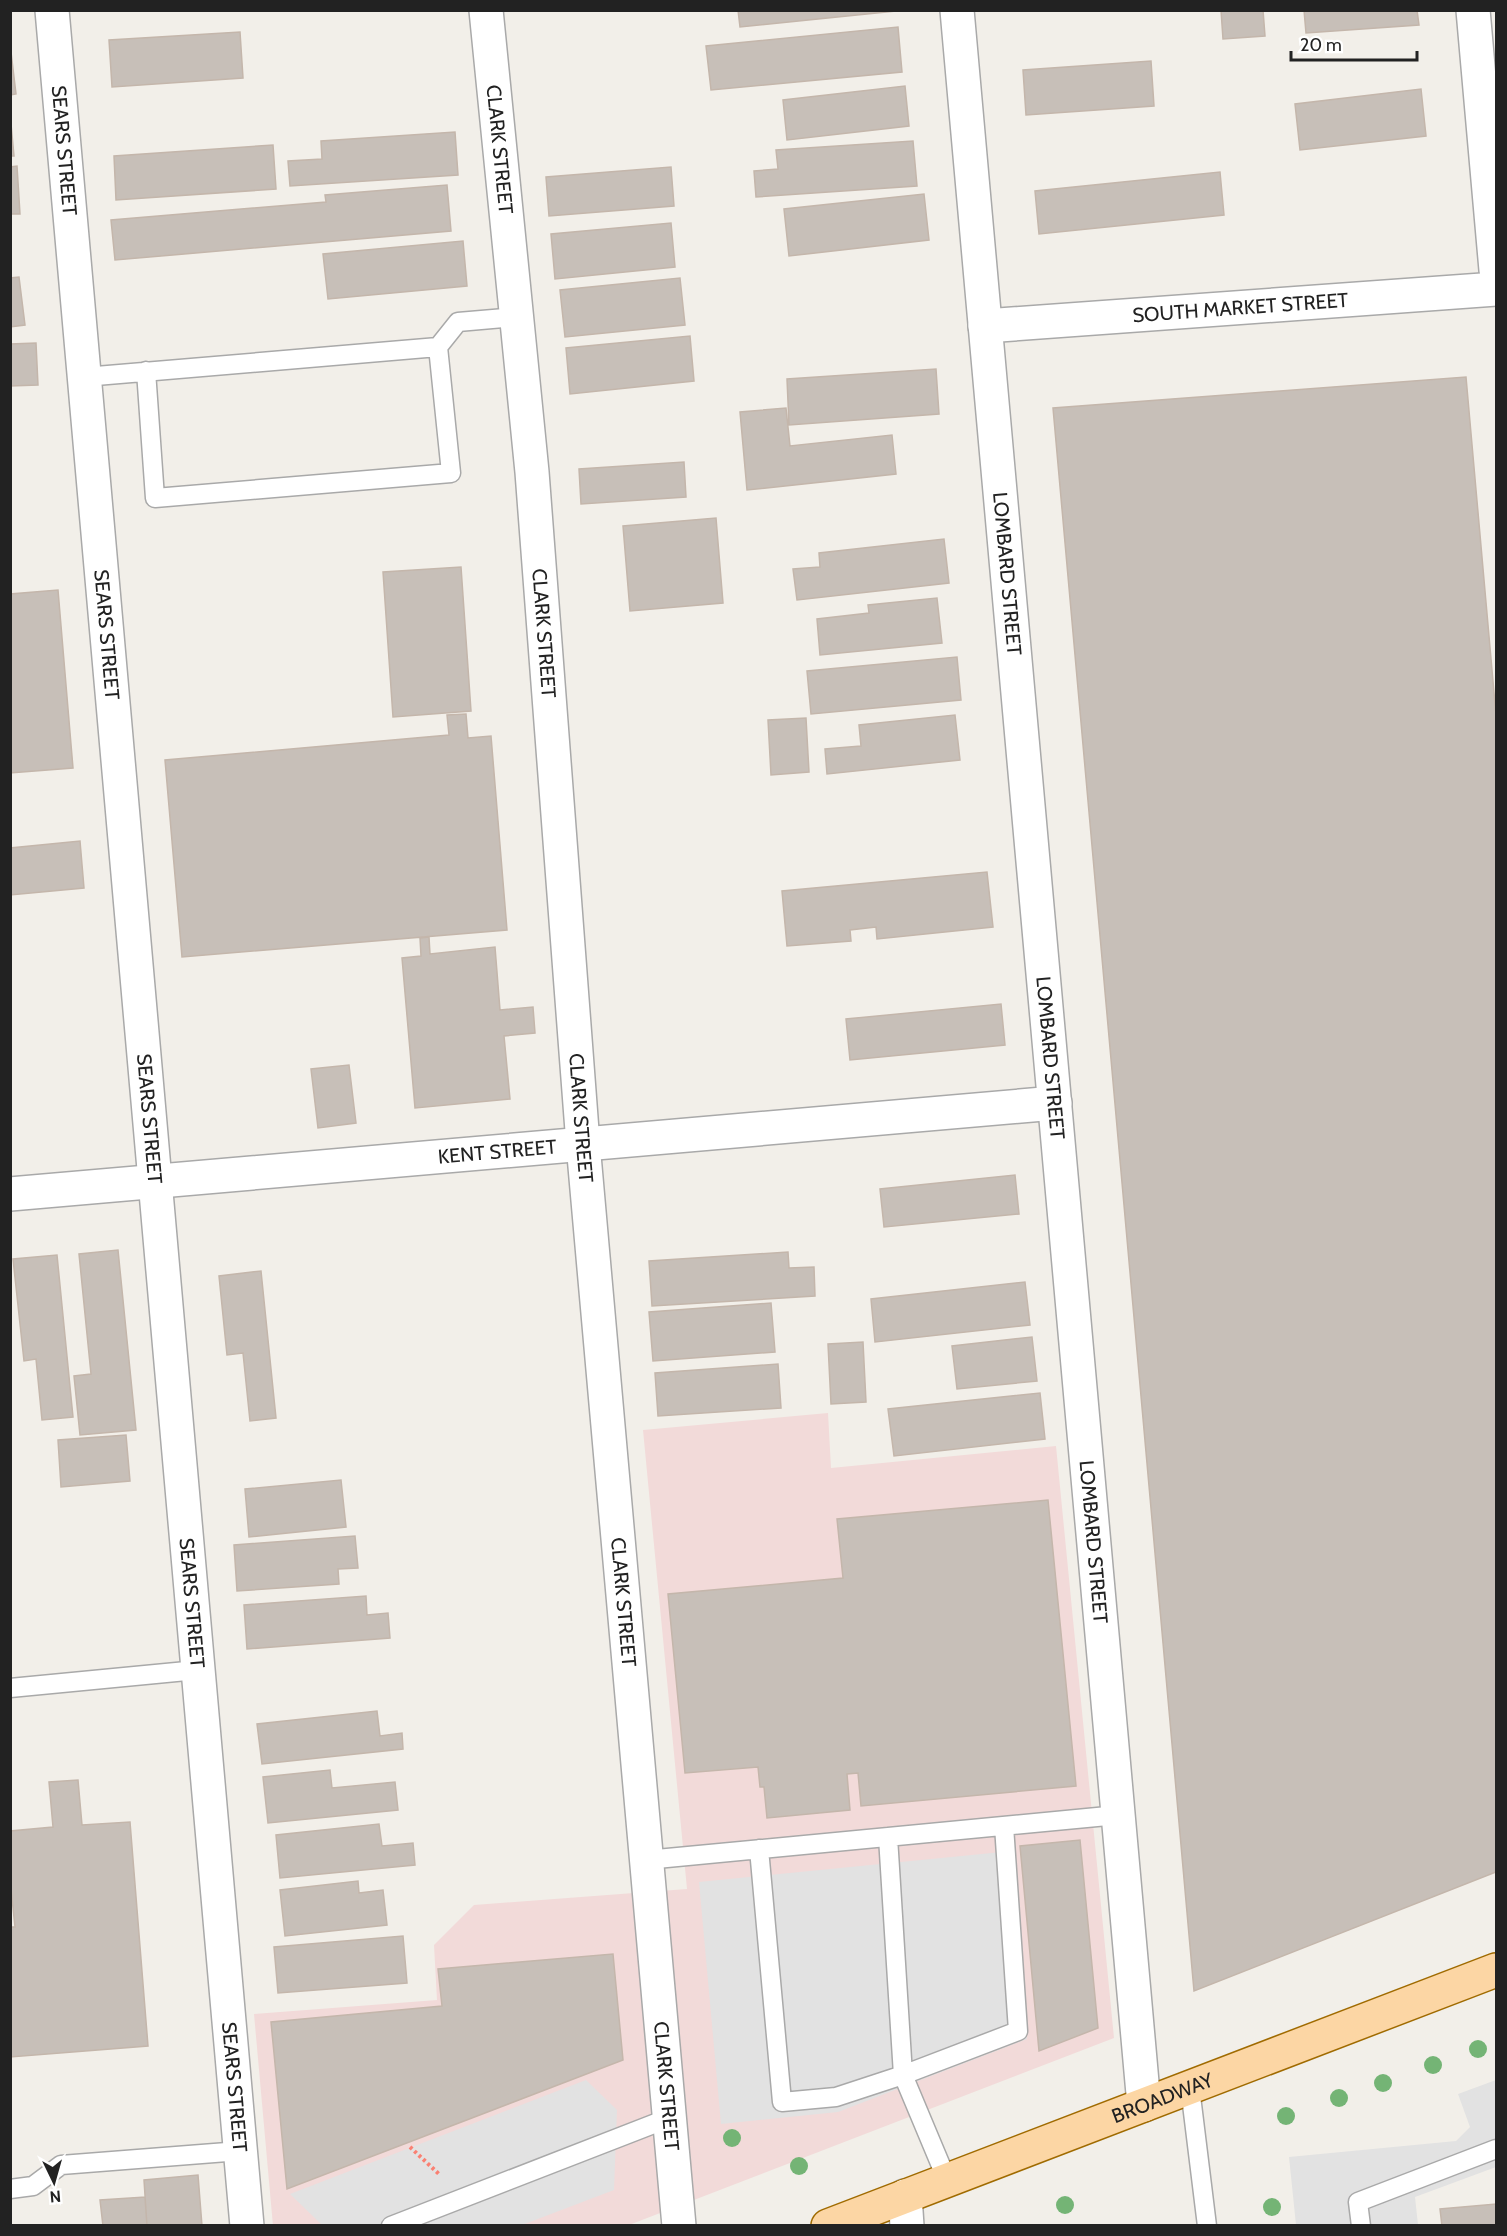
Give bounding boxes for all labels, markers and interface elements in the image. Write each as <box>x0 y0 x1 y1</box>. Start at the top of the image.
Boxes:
scale bar <box>1291 24 1417 62</box>
text: 20 m <box>1300 34 1342 56</box>
street label: SEARS STREET <box>47 84 82 217</box>
street label: CLARK STREET <box>481 84 518 215</box>
street label: SOUTH MARKET STREET <box>1132 288 1349 327</box>
street label: LOMBARD STREET <box>988 491 1027 657</box>
street label: SEARS STREET <box>89 568 125 701</box>
street label: CLARK STREET <box>527 568 561 699</box>
street label: LOMBARD STREET <box>1031 975 1070 1141</box>
street label: CLARK STREET <box>564 1052 598 1184</box>
street label: SEARS STREET <box>132 1053 167 1185</box>
street label: KENT STREET <box>437 1134 558 1169</box>
street label: LOMBARD STREET <box>1075 1459 1113 1625</box>
street label: CLARK STREET <box>606 1536 641 1668</box>
street label: SEARS STREET <box>174 1537 210 1669</box>
street label: CLARK STREET <box>649 2020 684 2152</box>
street label: SEARS STREET <box>217 2021 252 2153</box>
street label: BROADWAY <box>1108 2067 1217 2128</box>
north arrow <box>24 2152 84 2212</box>
text: N <box>49 2186 62 2206</box>

